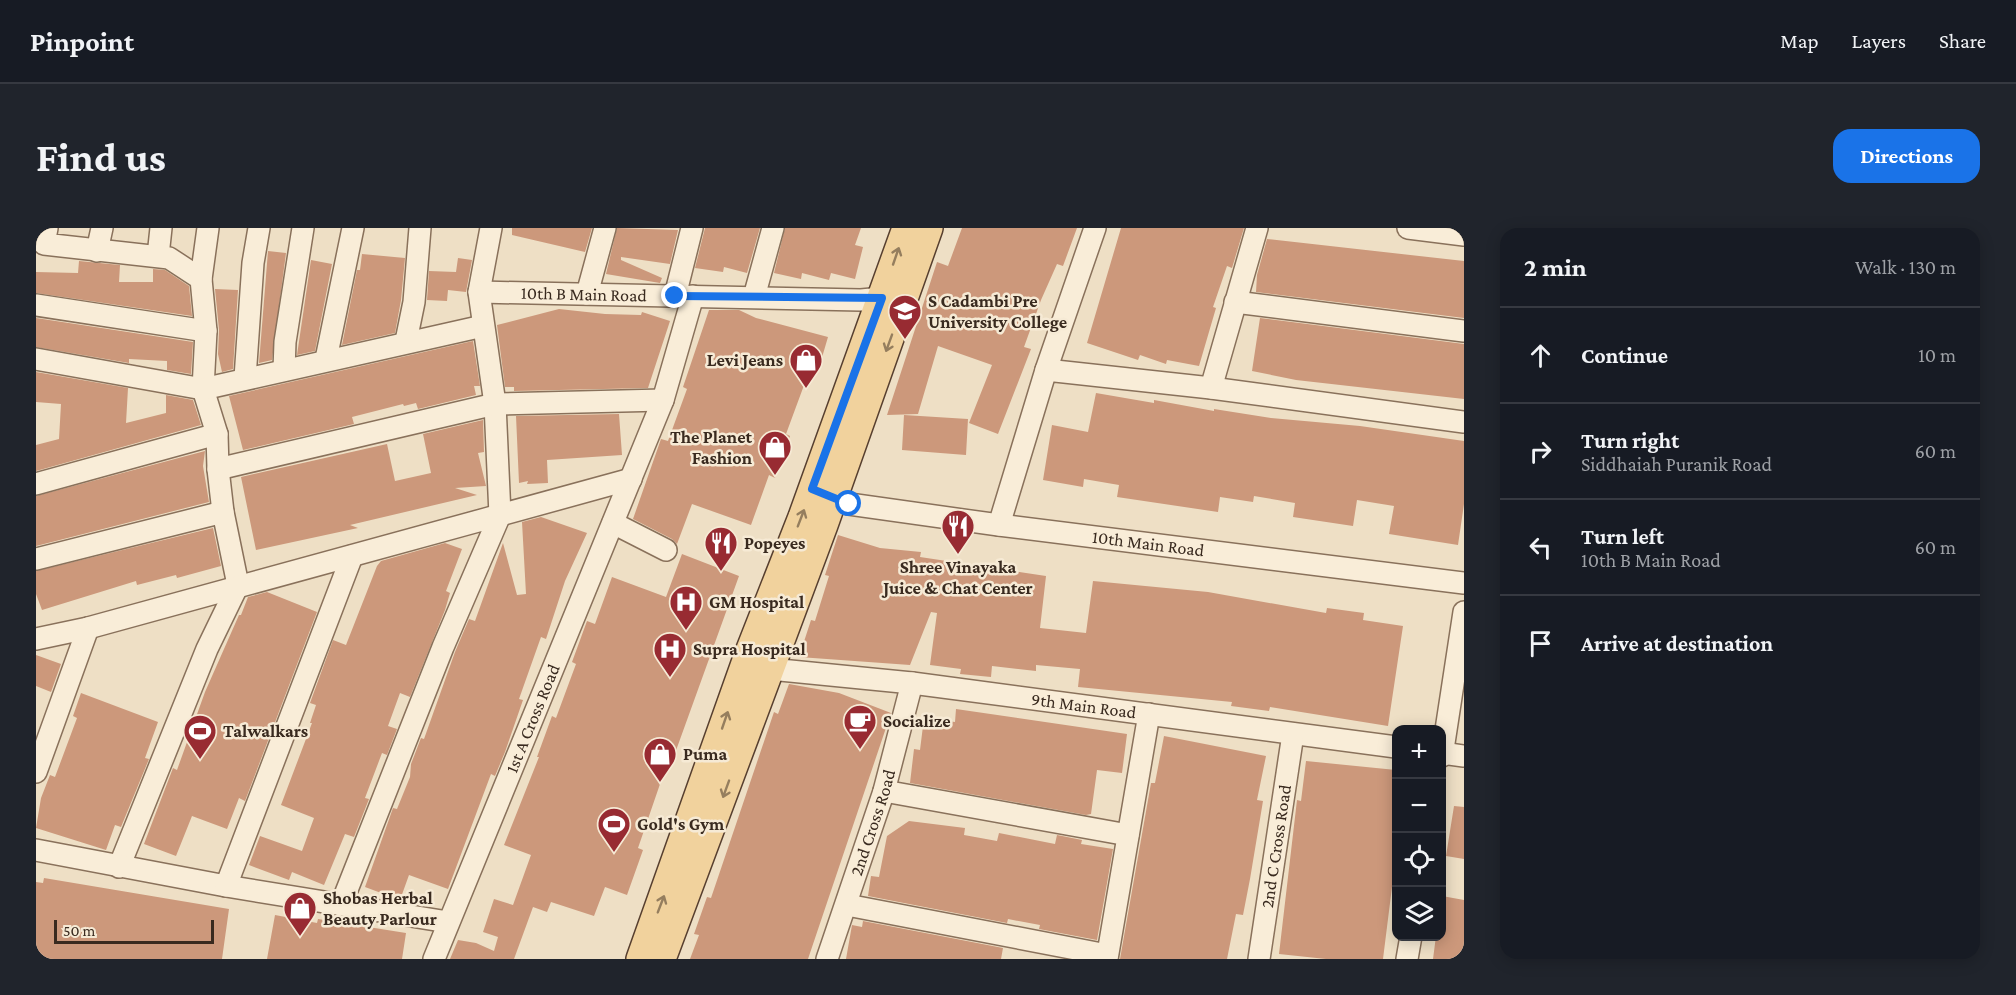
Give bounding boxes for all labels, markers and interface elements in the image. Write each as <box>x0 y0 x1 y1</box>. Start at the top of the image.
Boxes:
text: Pinpoint <box>30 26 134 57</box>
text: Map <box>1780 29 1819 53</box>
text: Layers <box>1852 29 1906 53</box>
text: Share <box>1939 29 1986 53</box>
button: Directions <box>1833 129 1980 183</box>
text: Find us <box>36 133 166 180</box>
one-way arrow <box>892 247 903 266</box>
text: 2 min <box>1524 253 1587 282</box>
text: Walk · 130 m <box>1855 256 1956 278</box>
route end <box>661 282 687 308</box>
street label: 10th B Main Road <box>521 283 648 306</box>
place label: S Cadambi Pre University College <box>928 291 1067 332</box>
school or university icon: S Cadambi Pre University College <box>887 293 923 340</box>
one-way arrow <box>883 333 894 352</box>
icon: ahead <box>1524 339 1557 372</box>
shop icon: Levi Jeans <box>788 342 824 389</box>
text: Continue <box>1581 343 1668 368</box>
text: 10 m <box>1918 344 1956 366</box>
place label: Levi Jeans <box>707 350 783 370</box>
place label: The Planet Fashion <box>670 427 753 468</box>
text: Turn right <box>1581 428 1679 453</box>
shop icon: The Planet Fashion <box>757 429 793 476</box>
icon: right <box>1524 435 1557 468</box>
text: 60 m <box>1915 440 1956 462</box>
text: Siddhaiah Puranik Road <box>1581 453 1772 475</box>
route start <box>835 490 861 516</box>
restaurant icon: Shree Vinayaka Juice & Chat Center <box>940 508 976 555</box>
one-way arrow <box>796 509 807 528</box>
text: Turn left <box>1581 524 1664 549</box>
restaurant icon: Popeyes <box>703 525 739 572</box>
street label: 10th Main Road <box>1091 527 1206 561</box>
icon: left <box>1524 531 1557 564</box>
place label: Popeyes <box>744 533 805 553</box>
text: 60 m <box>1915 536 1956 558</box>
text: 10th B Main Road <box>1581 549 1721 571</box>
place label: Shree Vinayaka Juice & Chat Center <box>881 557 1033 598</box>
hospital icon: GM Hospital <box>668 584 704 631</box>
place label: GM Hospital <box>709 592 804 612</box>
icon: arrive <box>1524 627 1557 660</box>
hospital icon: Supra Hospital <box>652 631 688 678</box>
text: Arrive at destination <box>1581 631 1773 656</box>
place label: Supra Hospital <box>693 639 806 659</box>
street label: 1st A Cross Road <box>501 661 564 776</box>
street label: 9th Main Road <box>1030 689 1138 723</box>
cafe icon: Socialize <box>842 703 878 750</box>
one-way arrow <box>720 711 731 730</box>
place label: Socialize <box>883 711 951 731</box>
sports icon: Talwalkars <box>182 713 218 760</box>
place label: Talwalkars <box>223 721 308 741</box>
map controls <box>1392 725 1446 941</box>
button: + <box>1392 725 1446 779</box>
shop icon: Puma <box>642 736 678 783</box>
place label: Puma <box>683 744 727 764</box>
street label: 2nd Cross Road <box>846 767 899 878</box>
one-way arrow <box>719 779 730 798</box>
button: − <box>1392 779 1446 833</box>
street label: 2nd C Cross Road <box>1257 783 1295 909</box>
sports icon: Gold's Gym <box>596 806 632 853</box>
place label: Gold's Gym <box>637 814 725 834</box>
button: locate <box>1392 833 1446 887</box>
button: layers <box>1392 887 1446 941</box>
place label: Shobas Herbal Beauty Parlour <box>323 888 437 929</box>
shop icon: Shobas Herbal Beauty Parlour <box>282 890 318 937</box>
one-way arrow <box>656 896 667 914</box>
scale bar <box>54 917 214 944</box>
text: 50 m <box>63 922 95 939</box>

